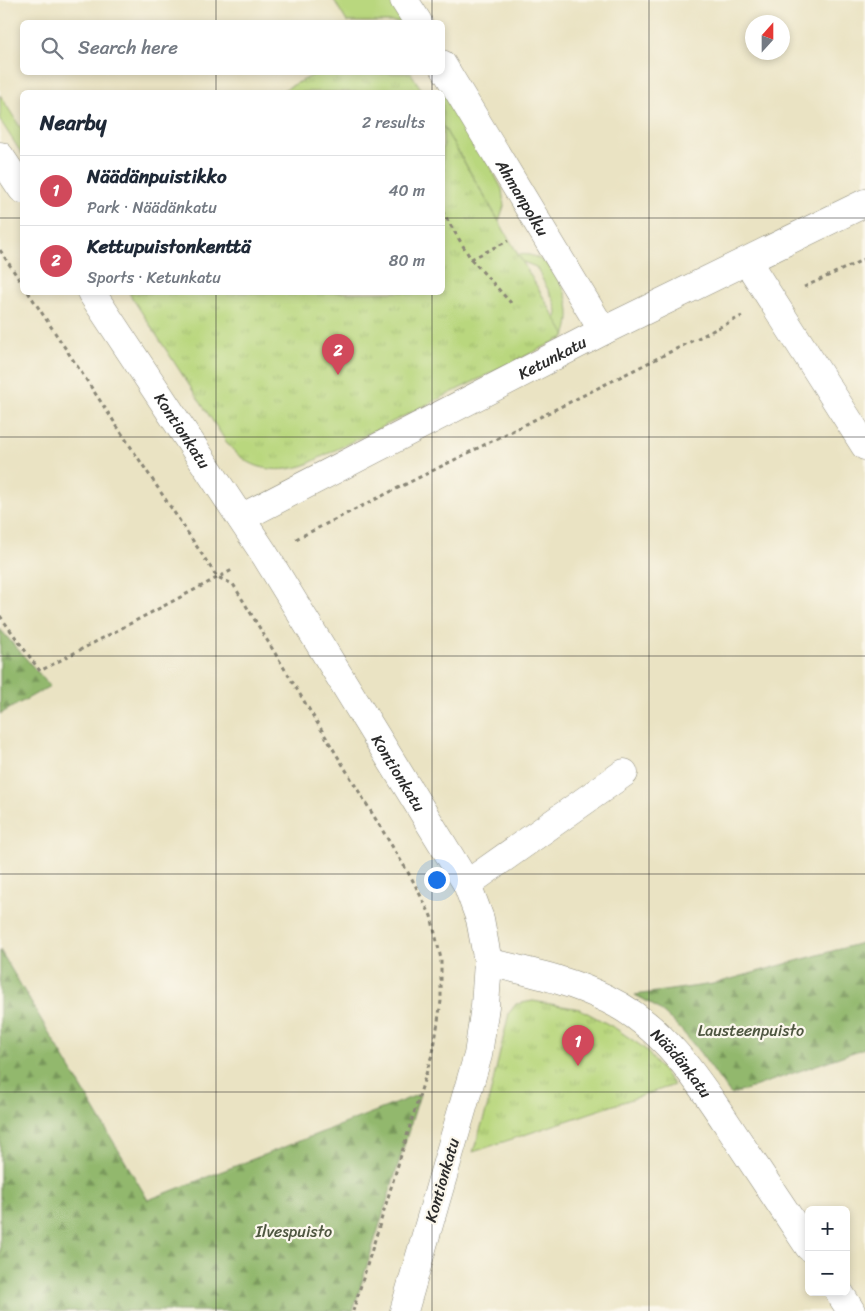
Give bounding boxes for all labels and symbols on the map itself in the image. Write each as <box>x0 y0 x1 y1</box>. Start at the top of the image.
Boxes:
north arrow <box>745 15 790 60</box>
street label: Ahmanpolku <box>487 152 557 242</box>
street label: Ketunkatu <box>512 327 592 387</box>
pin: 2 <box>322 334 354 375</box>
street label: Kontionkatu <box>147 386 219 475</box>
street label: Kontionkatu <box>364 728 434 818</box>
your location <box>424 867 450 893</box>
park label: Lausteenpuisto <box>698 1016 804 1045</box>
street label: Näädänkatu <box>644 1020 720 1104</box>
pin: 1 <box>562 1025 594 1066</box>
street label: Kontionkatu <box>416 1134 468 1226</box>
park label: Ilvespuisto <box>255 1217 332 1246</box>

